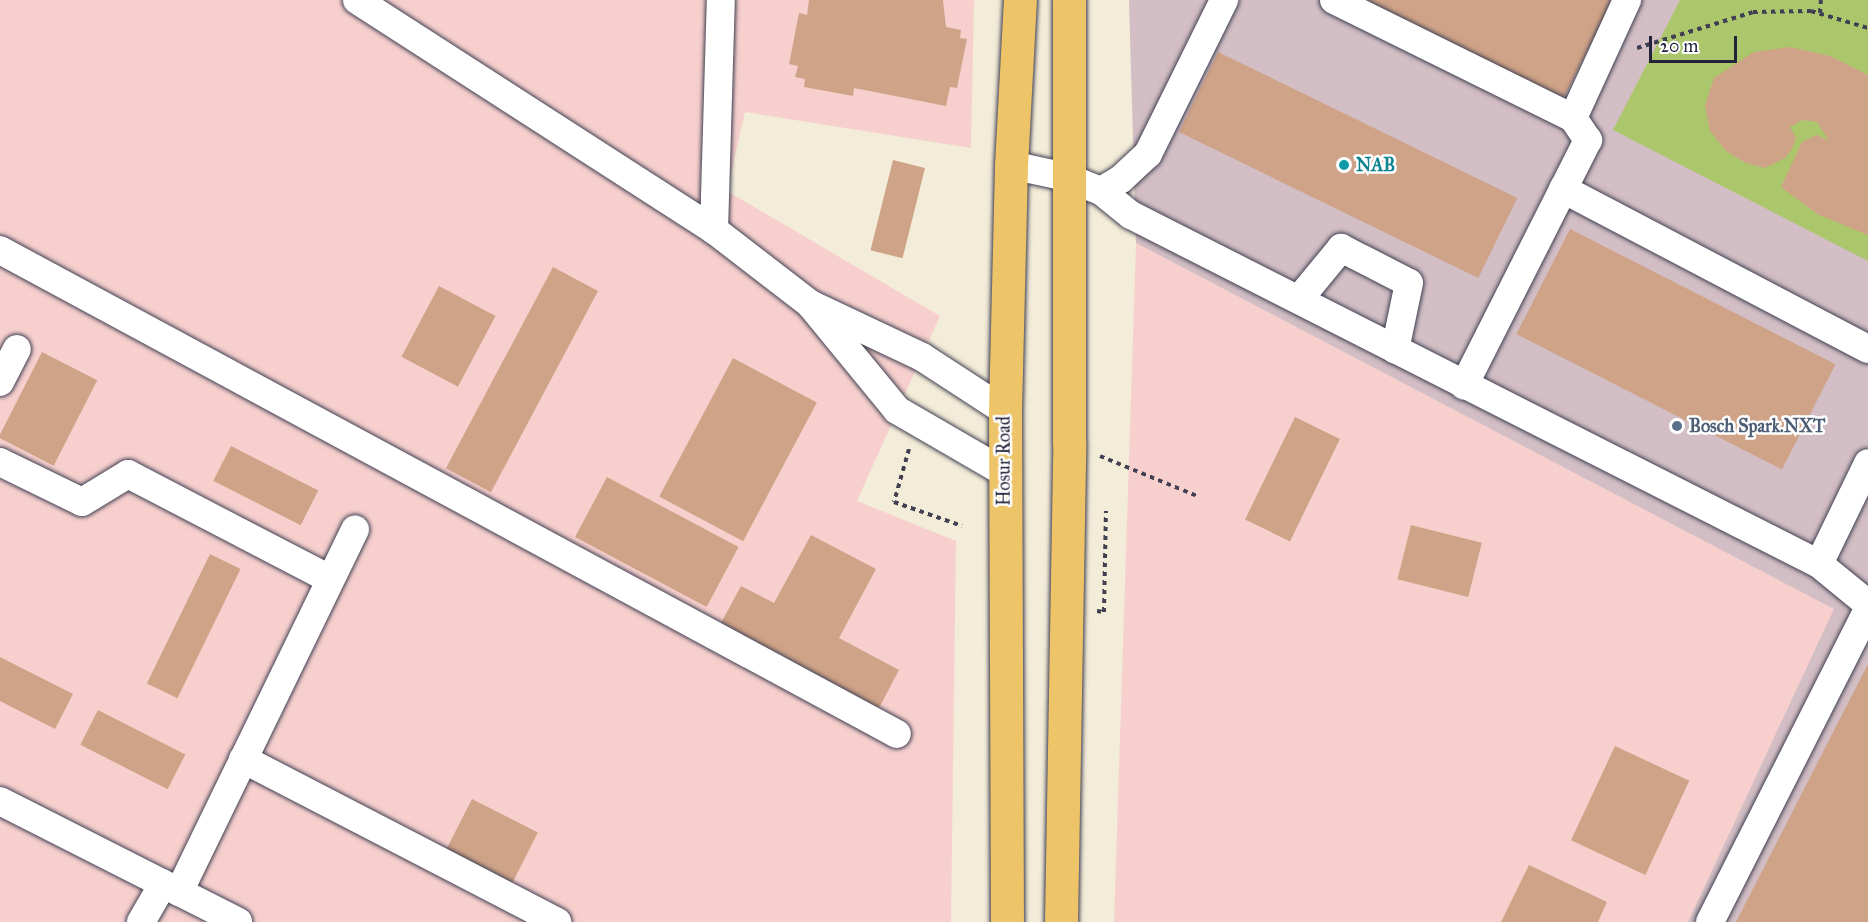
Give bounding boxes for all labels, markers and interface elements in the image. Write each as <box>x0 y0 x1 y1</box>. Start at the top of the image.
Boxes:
scale bar <box>1652 24 1740 62</box>
text: 20 m <box>1660 35 1698 57</box>
place label: NAB <box>1356 154 1395 176</box>
marker: NAB <box>1337 158 1351 172</box>
place label: Bosch Spark.NXT <box>1689 415 1825 437</box>
street label: Hosur Road <box>993 416 1015 506</box>
marker: Bosch Spark.NXT <box>1670 419 1684 433</box>

